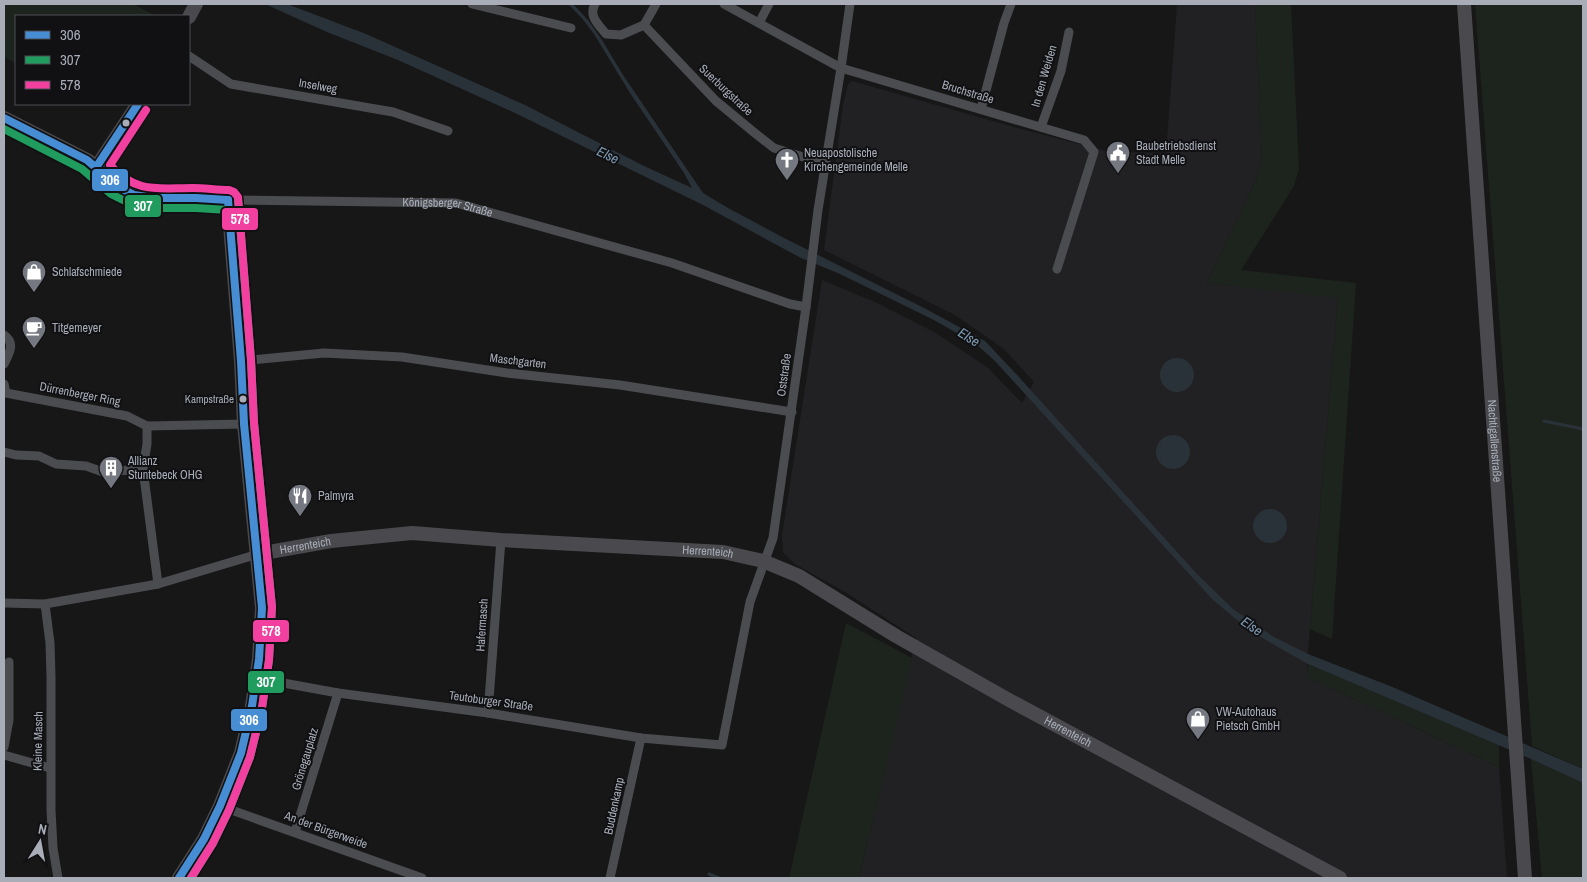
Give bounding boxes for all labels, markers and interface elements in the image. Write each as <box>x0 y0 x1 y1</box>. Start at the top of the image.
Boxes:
legend <box>15 15 190 105</box>
text: 306 <box>60 24 81 45</box>
street label: In den Weiden <box>1028 43 1060 109</box>
text: 307 <box>60 49 81 70</box>
street label: Suerburgstraße <box>696 61 756 119</box>
text: 578 <box>60 74 81 95</box>
street label: Inselweg <box>297 75 339 97</box>
street label: Bruchstraße <box>940 77 996 107</box>
unlabelled marker <box>121 118 131 128</box>
place label: Baubetriebsdienst Stadt Melle <box>1136 138 1216 168</box>
public building icon: Baubetriebsdienst Stadt Melle <box>1105 140 1131 174</box>
water label: Else <box>594 142 622 168</box>
place label: Neuapostolische Kirchengemeinde Melle <box>804 145 908 175</box>
church icon: Neuapostolische Kirchengemeinde Melle <box>774 147 800 181</box>
line badge: 306 <box>91 168 129 192</box>
text: 306 <box>100 171 120 189</box>
line badge: 307 <box>124 194 162 218</box>
street label: Königsberger Straße <box>402 194 495 221</box>
text: 307 <box>133 197 153 215</box>
line badge: 578 <box>221 207 259 231</box>
text: 578 <box>230 210 250 228</box>
shop icon: Schlafschmiede <box>21 259 47 293</box>
place label: Schlafschmiede <box>52 264 122 280</box>
cafe icon: Titgemeyer <box>21 315 47 349</box>
place label: Titgemeyer <box>52 320 102 336</box>
water label: Else <box>955 323 983 351</box>
street label: Maschgarten <box>489 350 547 372</box>
street label: Oststraße <box>773 352 795 398</box>
street label: Dürrenberger Ring <box>38 378 122 410</box>
place label: Kampstraße <box>185 392 234 406</box>
marker: Kampstraße <box>238 394 248 404</box>
street label: Nachtigallenstraße <box>1484 399 1505 483</box>
place label: Allianz Stuntebeck OHG <box>127 453 202 483</box>
building icon: Allianz Stuntebeck OHG <box>98 455 124 489</box>
restaurant icon: Palmyra <box>287 483 313 517</box>
place label: Palmyra <box>318 488 355 504</box>
street label: Herrenteich <box>278 533 332 558</box>
street label: Herrenteich <box>682 542 735 562</box>
street label: Hafermasch <box>472 598 492 652</box>
water label: Else <box>1238 612 1266 640</box>
line badge: 578 <box>252 619 290 643</box>
text: 578 <box>261 622 281 640</box>
line badge: 307 <box>247 670 285 694</box>
text: 307 <box>256 673 276 691</box>
street label: Teutoburger Straße <box>448 687 534 715</box>
place label: VW-Autohaus Pietsch GmbH <box>1216 704 1280 734</box>
shop icon: VW-Autohaus Pietsch GmbH <box>1185 706 1211 740</box>
line badge: 306 <box>230 708 268 732</box>
street label: Kleine Masch <box>29 711 47 771</box>
text: 306 <box>239 711 259 729</box>
street label: Herrenteich <box>1041 712 1094 751</box>
street label: Grönegauplatz <box>288 726 322 792</box>
street label: Buddenkamp <box>600 776 628 836</box>
street label: An der Bürgerweide <box>281 807 370 852</box>
north arrow <box>15 817 65 867</box>
text: N <box>37 820 48 839</box>

